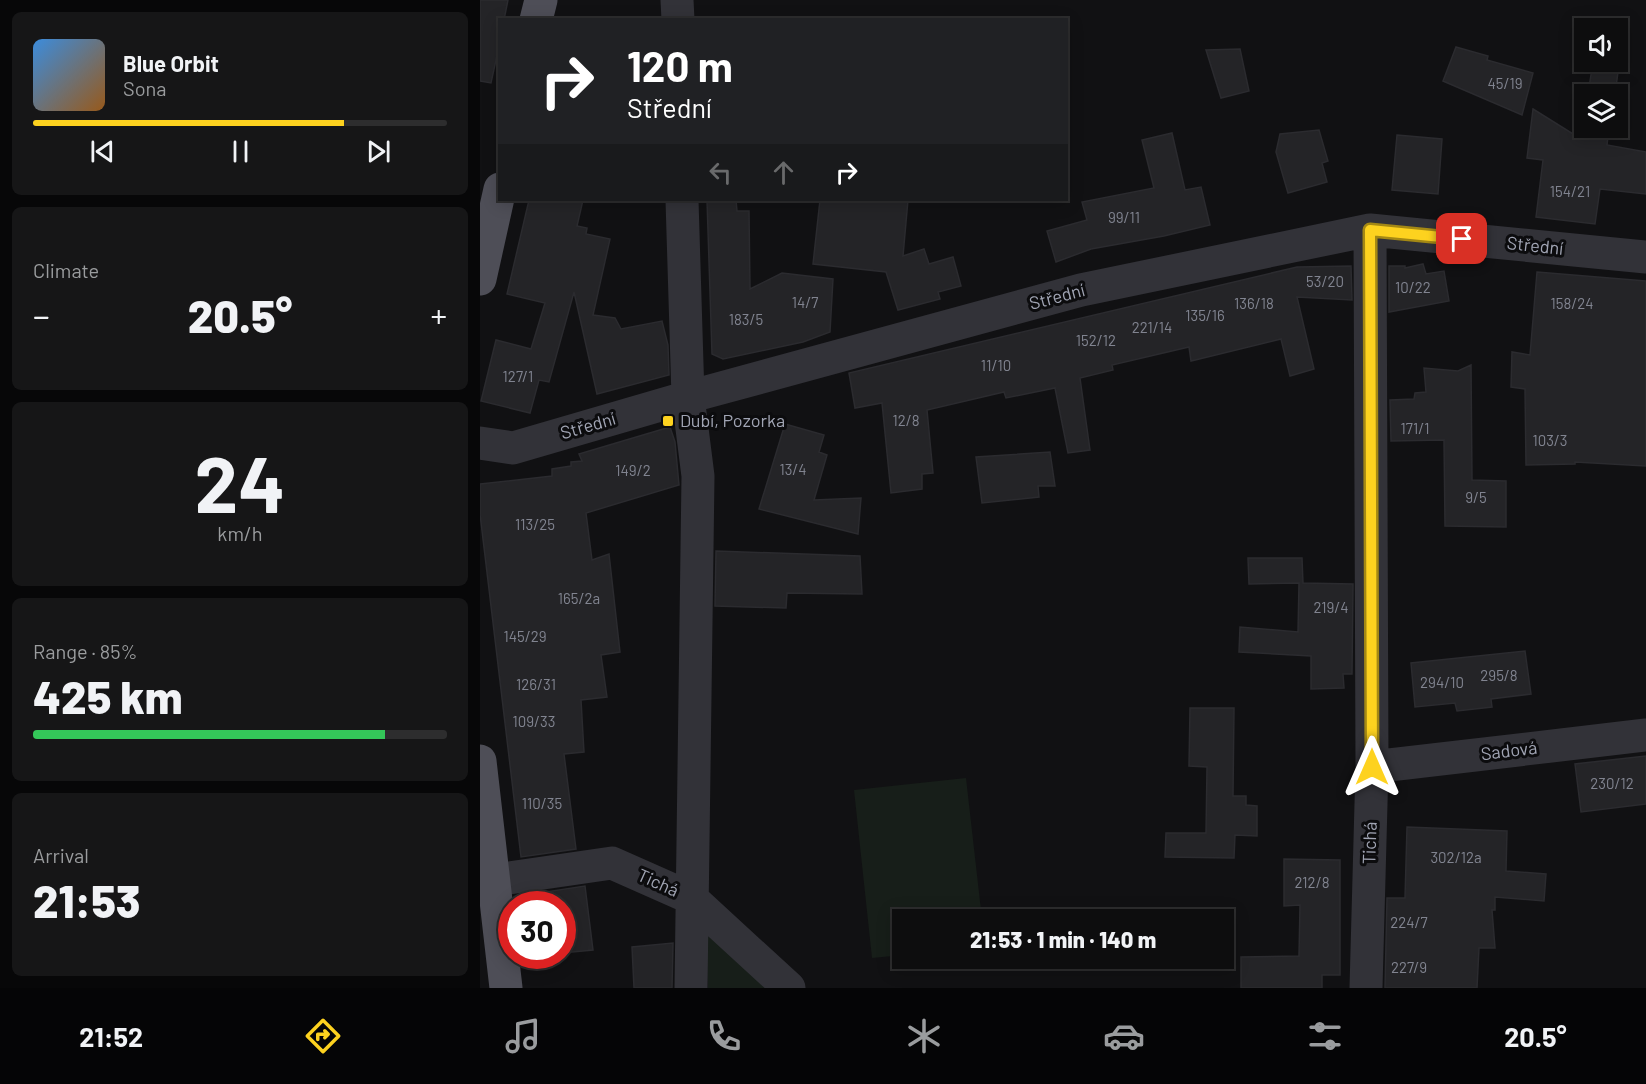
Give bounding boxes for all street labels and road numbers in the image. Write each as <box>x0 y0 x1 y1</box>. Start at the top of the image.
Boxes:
street label: Střední <box>1506 231 1565 259</box>
street label: Střední <box>1027 278 1087 314</box>
street label: Střední <box>558 407 618 443</box>
street label: Sadová <box>1480 736 1538 764</box>
street label: Tichá <box>1357 821 1381 865</box>
street label: Tichá <box>634 863 682 901</box>

